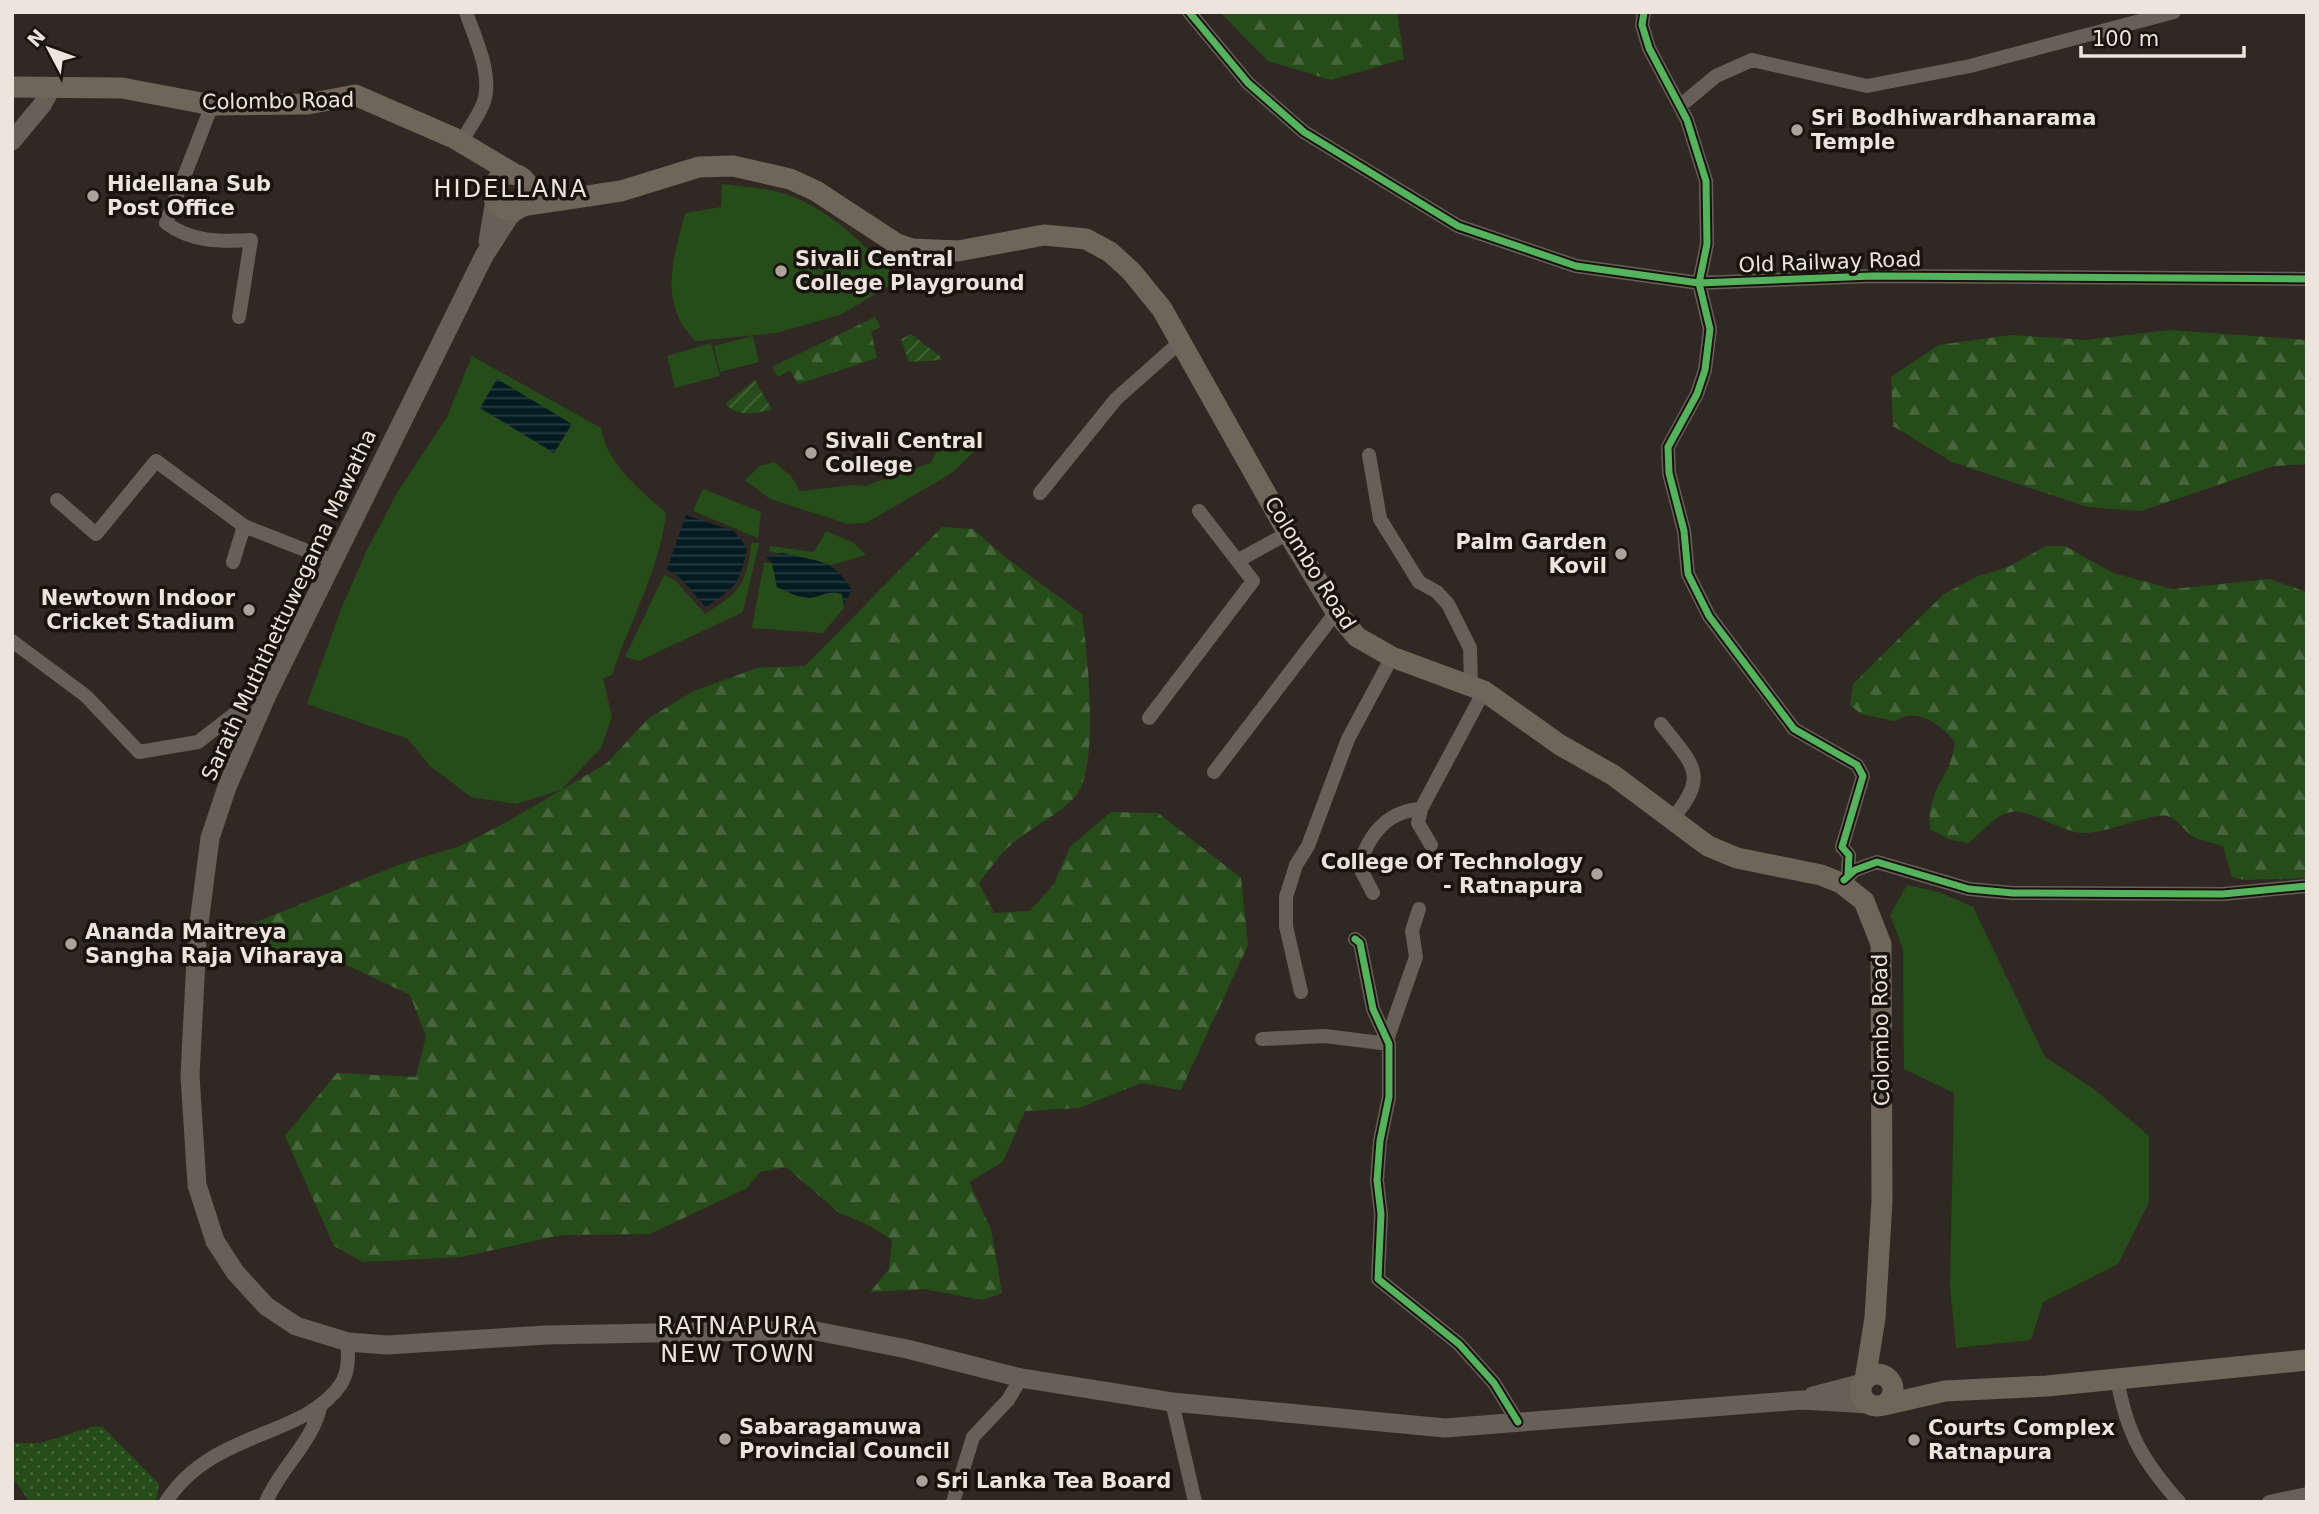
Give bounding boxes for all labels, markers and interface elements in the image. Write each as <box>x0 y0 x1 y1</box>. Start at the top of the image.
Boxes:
north arrow <box>14 14 84 84</box>
scale bar <box>2081 14 2244 58</box>
text: N <box>23 25 50 51</box>
text: 100 m <box>2092 27 2159 51</box>
street label: Colombo Road <box>202 88 354 114</box>
place label: Sri Bodhiwardhanarama Temple <box>1811 106 2096 154</box>
marker: Sri Bodhiwardhanarama Temple <box>1789 122 1805 138</box>
place label: Hidellana Sub Post Office <box>107 172 271 220</box>
district label: HIDELLANA <box>434 175 588 203</box>
marker: Hidellana Sub Post Office <box>85 188 101 204</box>
place label: Sivali Central College Playground <box>795 247 1025 295</box>
street label: Old Railway Road <box>1738 247 1922 277</box>
marker: Sivali Central College Playground <box>773 263 789 279</box>
street label: Sarath Muththettuwegama Mawatha <box>197 426 381 784</box>
place label: Sivali Central College <box>825 429 983 477</box>
marker: Sivali Central College <box>803 445 819 461</box>
street label: Colombo Road <box>1259 492 1361 634</box>
place label: Palm Garden Kovil <box>1456 530 1607 578</box>
marker: Palm Garden Kovil <box>1613 546 1629 562</box>
place label: Newtown Indoor Cricket Stadium <box>41 586 236 634</box>
marker: Newtown Indoor Cricket Stadium <box>241 602 257 618</box>
place label: College Of Technology - Ratnapura <box>1321 850 1583 898</box>
marker: College Of Technology - Ratnapura <box>1589 866 1605 882</box>
place label: Ananda Maitreya Sangha Raja Viharaya <box>85 920 344 968</box>
marker: Ananda Maitreya Sangha Raja Viharaya <box>63 936 79 952</box>
street label: Colombo Road <box>1868 954 1894 1106</box>
district label: RATNAPURA NEW TOWN <box>657 1312 819 1368</box>
place label: Sabaragamuwa Provincial Council <box>739 1415 950 1463</box>
place label: Courts Complex Ratnapura <box>1928 1416 2115 1464</box>
marker: Sabaragamuwa Provincial Council <box>717 1431 733 1447</box>
marker: Courts Complex Ratnapura <box>1906 1432 1922 1448</box>
place label: Sri Lanka Tea Board <box>936 1469 1171 1493</box>
marker: Sri Lanka Tea Board <box>914 1473 930 1489</box>

